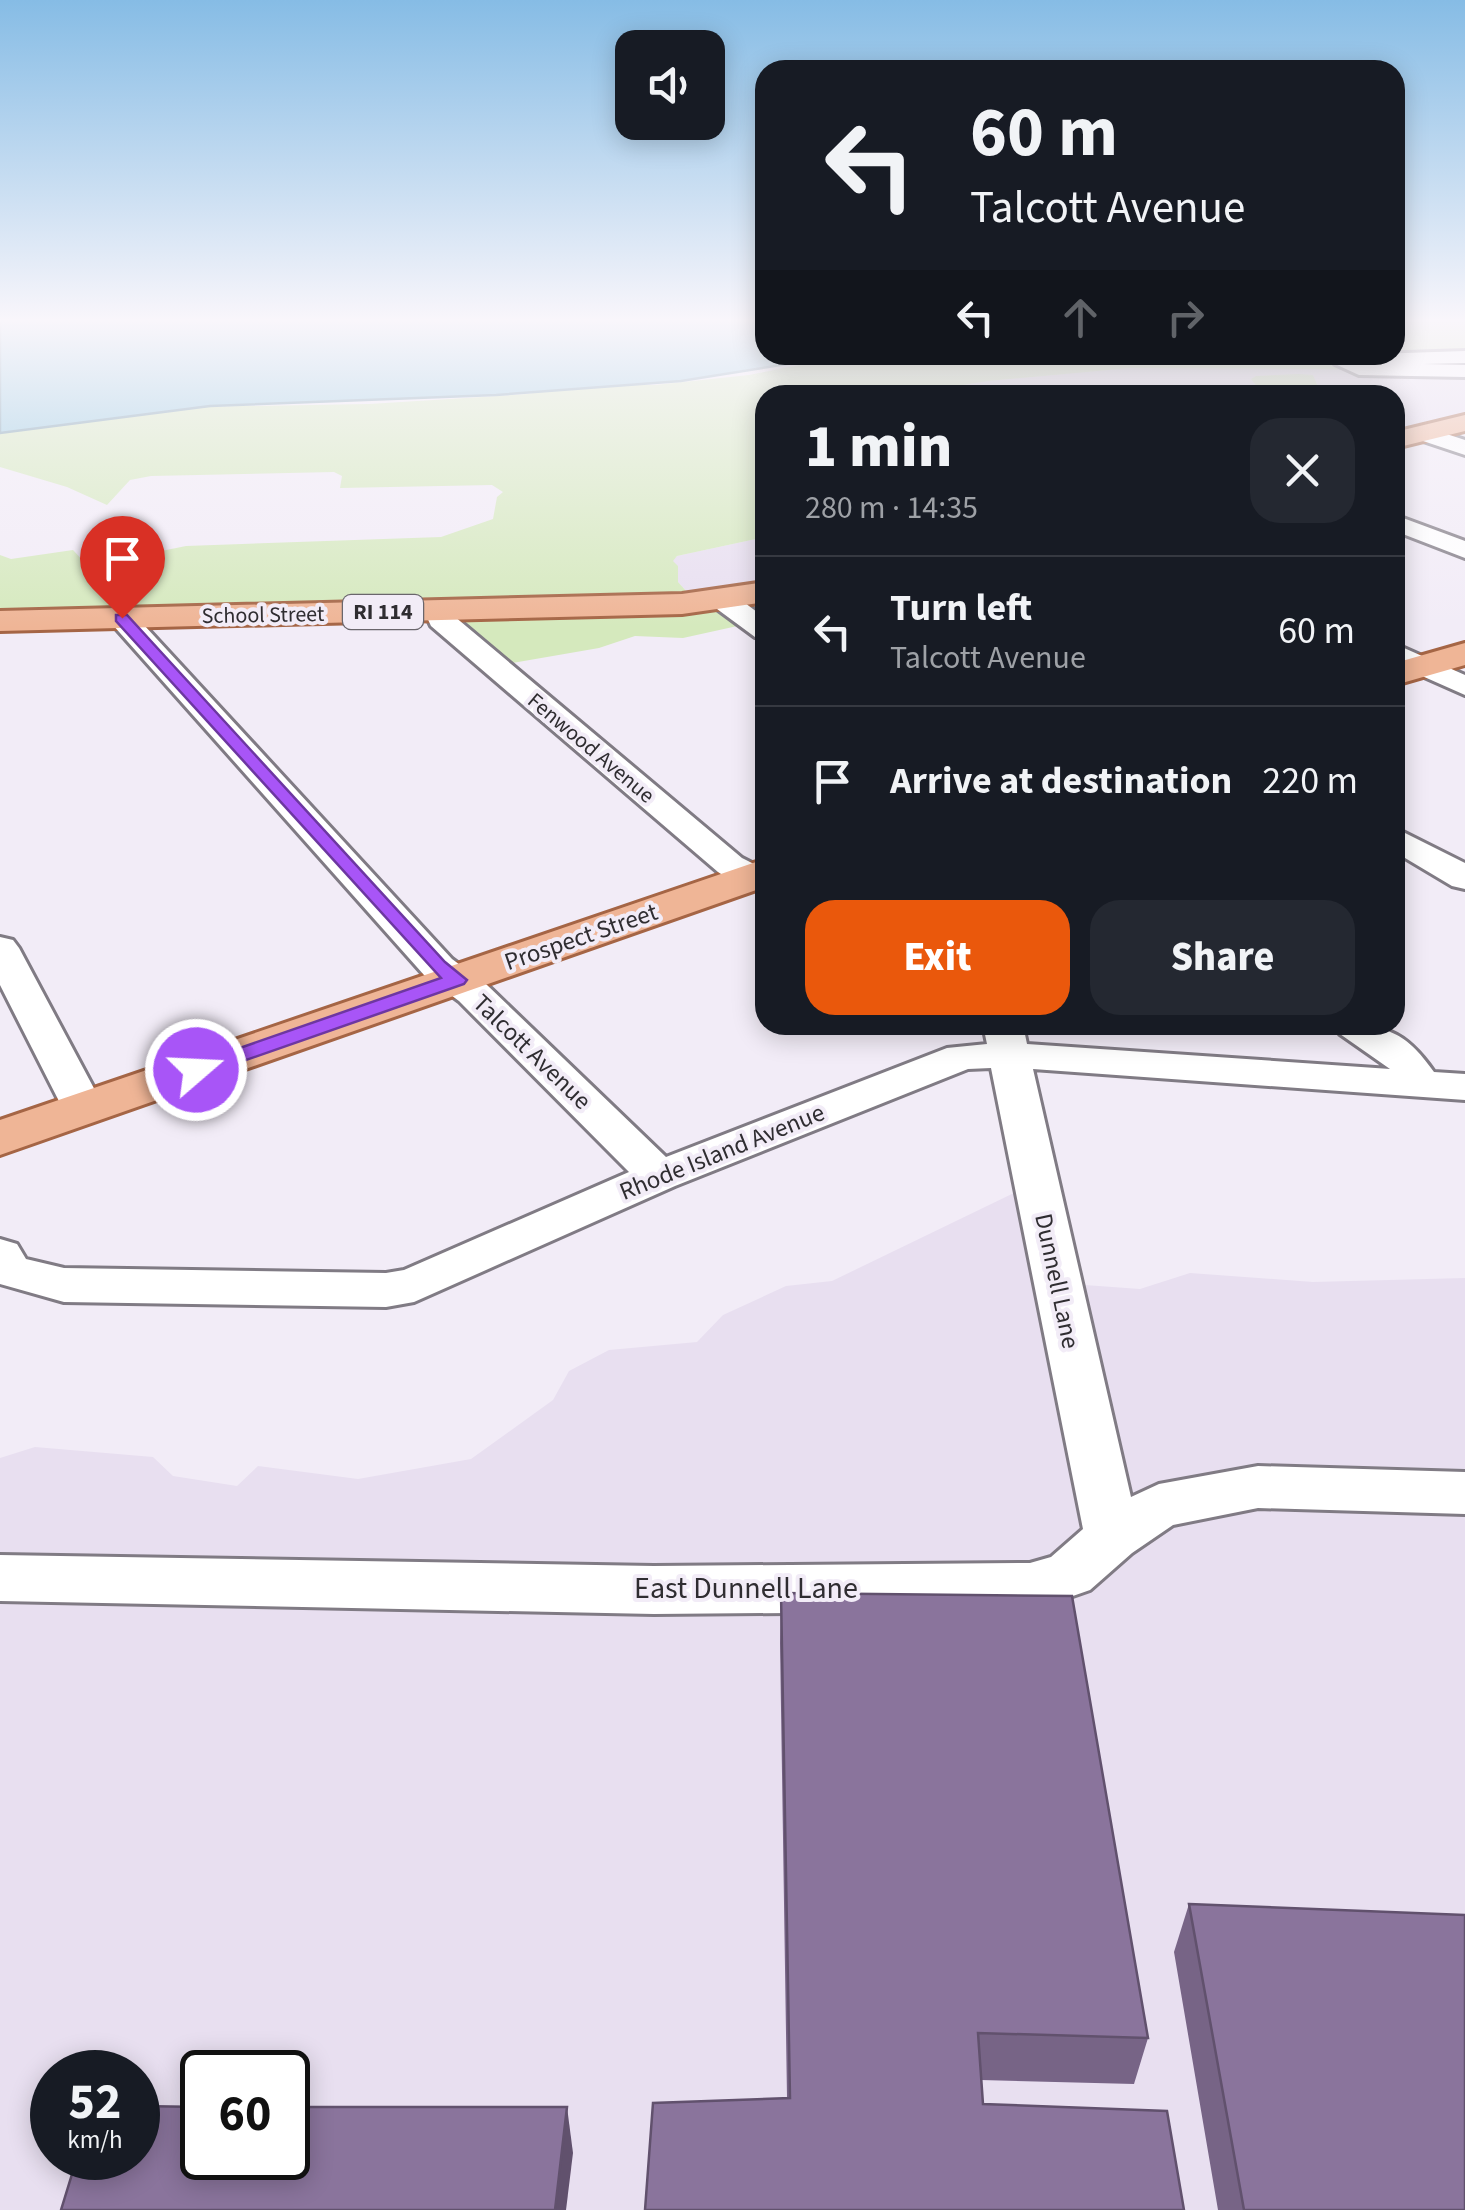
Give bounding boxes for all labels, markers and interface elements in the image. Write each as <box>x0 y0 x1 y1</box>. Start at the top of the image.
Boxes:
map controls <box>615 30 725 140</box>
button: sound <box>615 30 725 140</box>
text: 60 m <box>970 83 1118 183</box>
icon: left <box>805 100 935 230</box>
text: Talcott Avenue <box>970 176 1245 240</box>
icon: left <box>948 290 1003 345</box>
icon: ahead <box>1053 290 1108 345</box>
icon: right <box>1158 290 1213 345</box>
text: 1 min <box>805 405 952 490</box>
button: close <box>1250 418 1355 523</box>
text: 280 m · 14:35 <box>805 485 978 531</box>
pin <box>80 516 165 619</box>
icon: arrive <box>95 531 150 586</box>
text: Turn left <box>890 581 1032 635</box>
road number: RI 114 <box>343 595 423 629</box>
street label: School Street <box>201 598 325 632</box>
icon: left <box>805 604 860 659</box>
text: 60 m <box>1278 604 1355 658</box>
text: Talcott Avenue <box>890 635 1086 681</box>
street label: Fenwood Avenue <box>520 685 662 811</box>
icon: arrive <box>805 754 860 809</box>
text: Arrive at destination <box>890 754 1232 808</box>
text: 220 m <box>1262 754 1358 808</box>
street label: Prospect Street <box>499 894 663 980</box>
button: Exit <box>805 900 1070 1015</box>
button: Share <box>1090 900 1355 1015</box>
street label: Talcott Avenue <box>464 986 600 1118</box>
position arrow <box>144 1018 248 1122</box>
street label: Rhode Island Avenue <box>614 1094 830 1210</box>
street label: Dunnell Lane <box>1025 1210 1089 1352</box>
street label: East Dunnell Lane <box>634 1567 858 1610</box>
speed limit sign: 60 <box>180 2050 310 2180</box>
text: 52 <box>69 2067 121 2138</box>
text: km/h <box>67 2122 123 2158</box>

